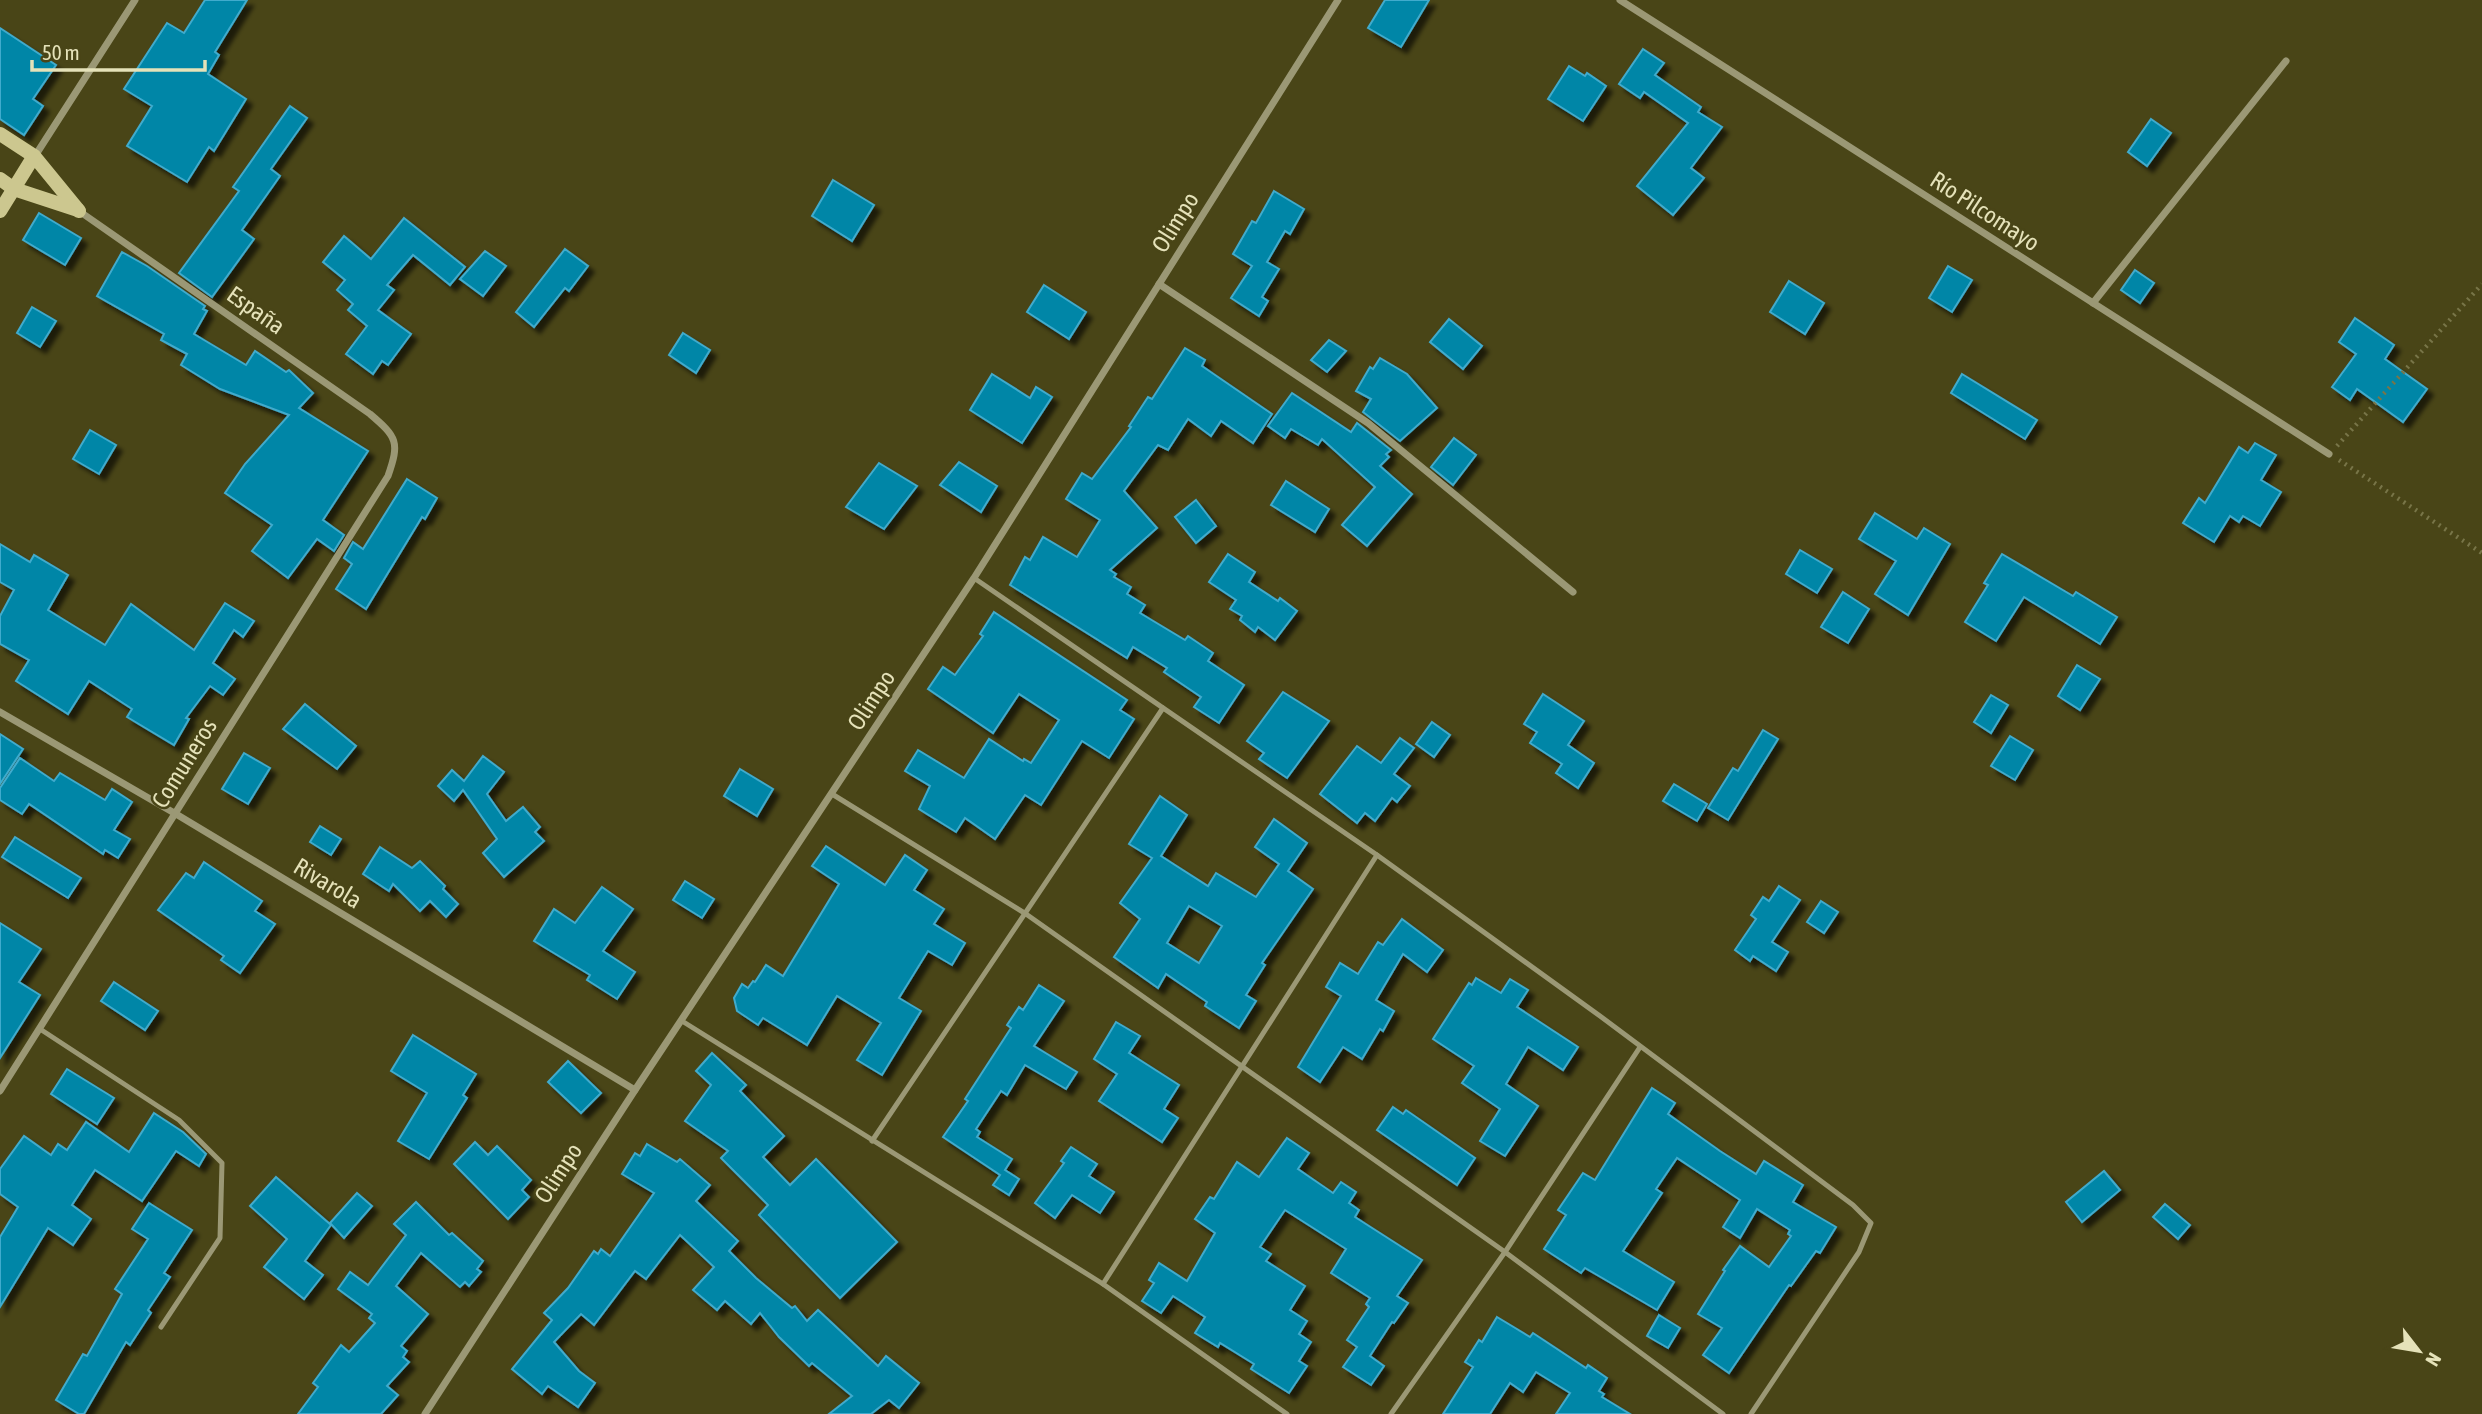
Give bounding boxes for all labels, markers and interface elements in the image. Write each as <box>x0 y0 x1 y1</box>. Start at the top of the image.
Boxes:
scale bar <box>32 28 205 72</box>
text: 50 m <box>42 40 80 64</box>
street label: Río Pilcomayo <box>1925 166 2045 256</box>
street label: Olimpo <box>1146 187 1204 257</box>
street label: España <box>222 281 290 339</box>
street label: Olimpo <box>842 665 900 735</box>
street label: Comuneros <box>146 713 222 813</box>
street label: Rivarola <box>289 852 367 914</box>
street label: Olimpo <box>529 1138 587 1208</box>
north arrow <box>2384 1316 2454 1386</box>
text: N <box>2421 1349 2446 1370</box>

